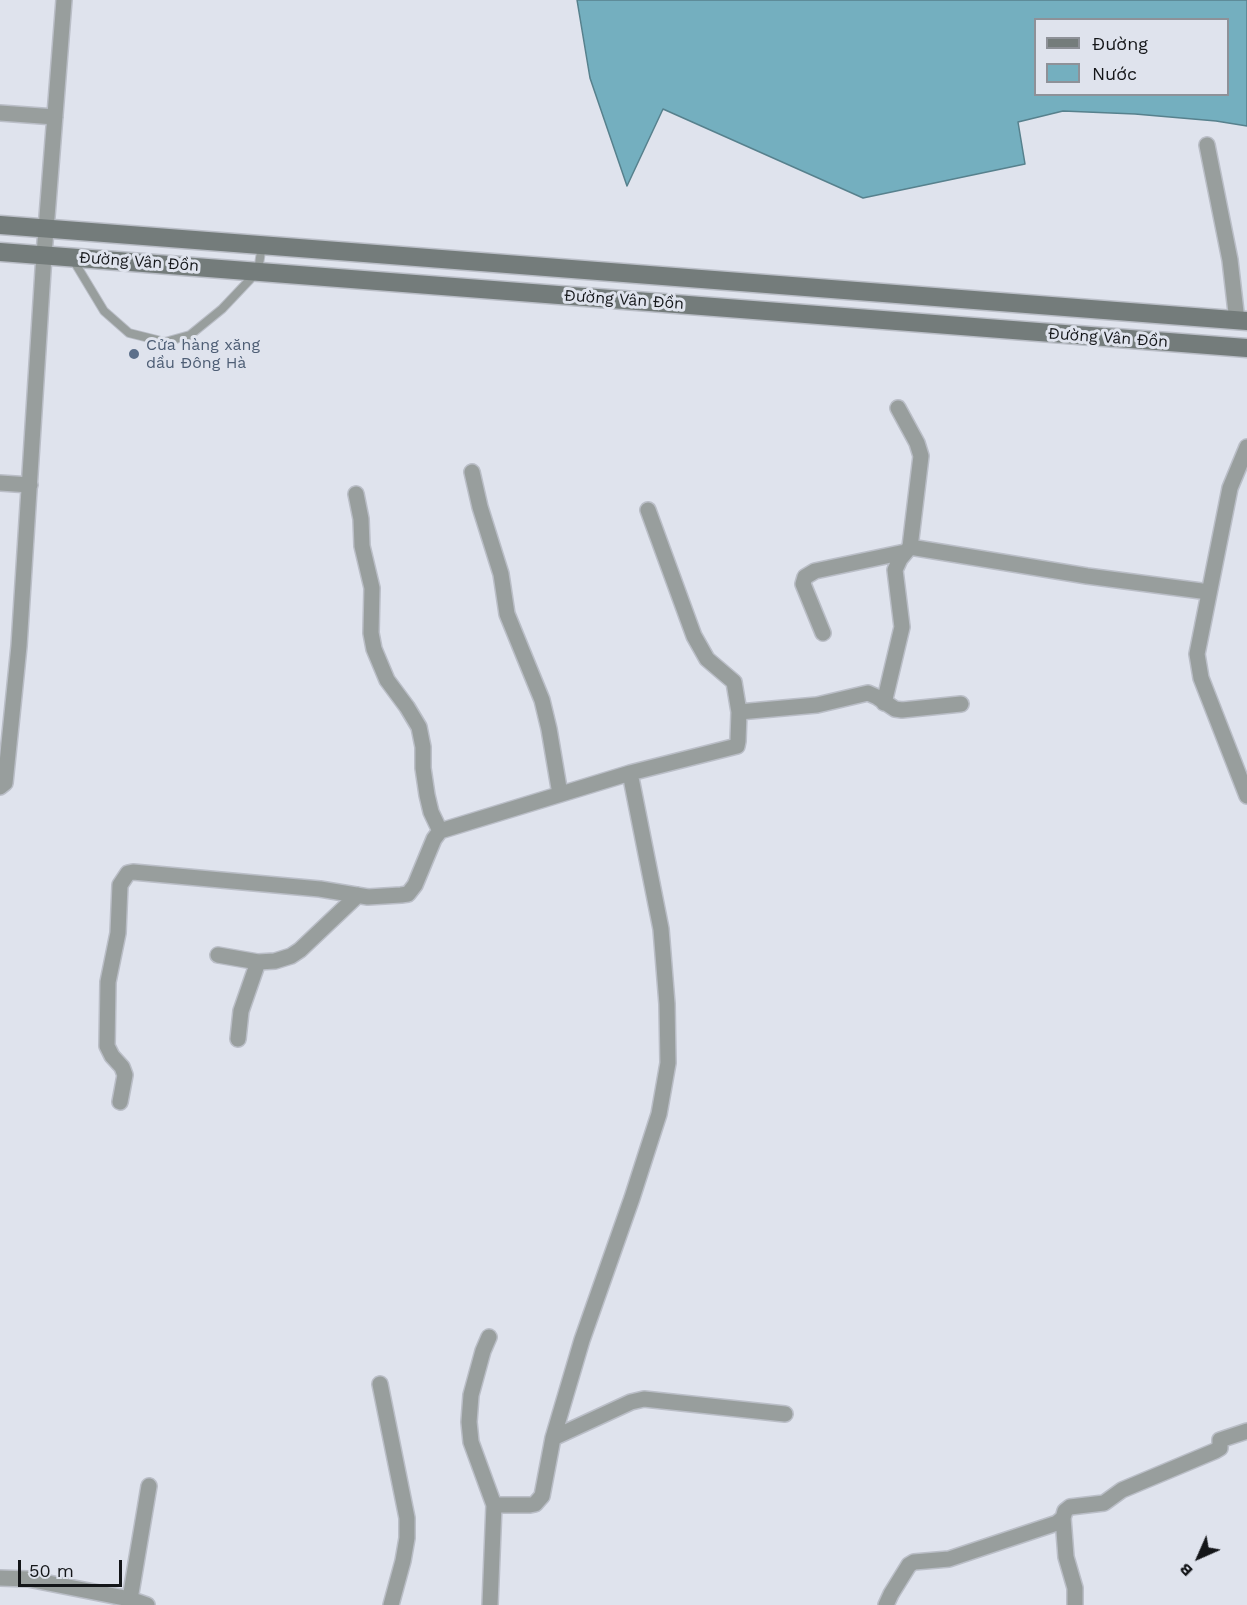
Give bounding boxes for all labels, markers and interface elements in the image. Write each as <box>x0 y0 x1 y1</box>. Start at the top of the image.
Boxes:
legend <box>1034 18 1229 96</box>
text: Đường <box>1092 33 1148 54</box>
text: Nước <box>1092 63 1137 84</box>
street label: Đường Vân Đồn <box>78 248 200 276</box>
street label: Đường Vân Đồn <box>563 286 685 314</box>
street label: Đường Vân Đồn <box>1047 324 1169 352</box>
place label: Cửa hàng xăng dầu Đông Hà <box>146 335 260 373</box>
marker: Cửa hàng xăng dầu Đông Hà <box>127 347 141 361</box>
north arrow <box>1169 1527 1229 1587</box>
scale bar <box>21 1548 124 1586</box>
text: B <box>1175 1559 1197 1581</box>
text: 50 m <box>29 1560 74 1581</box>

